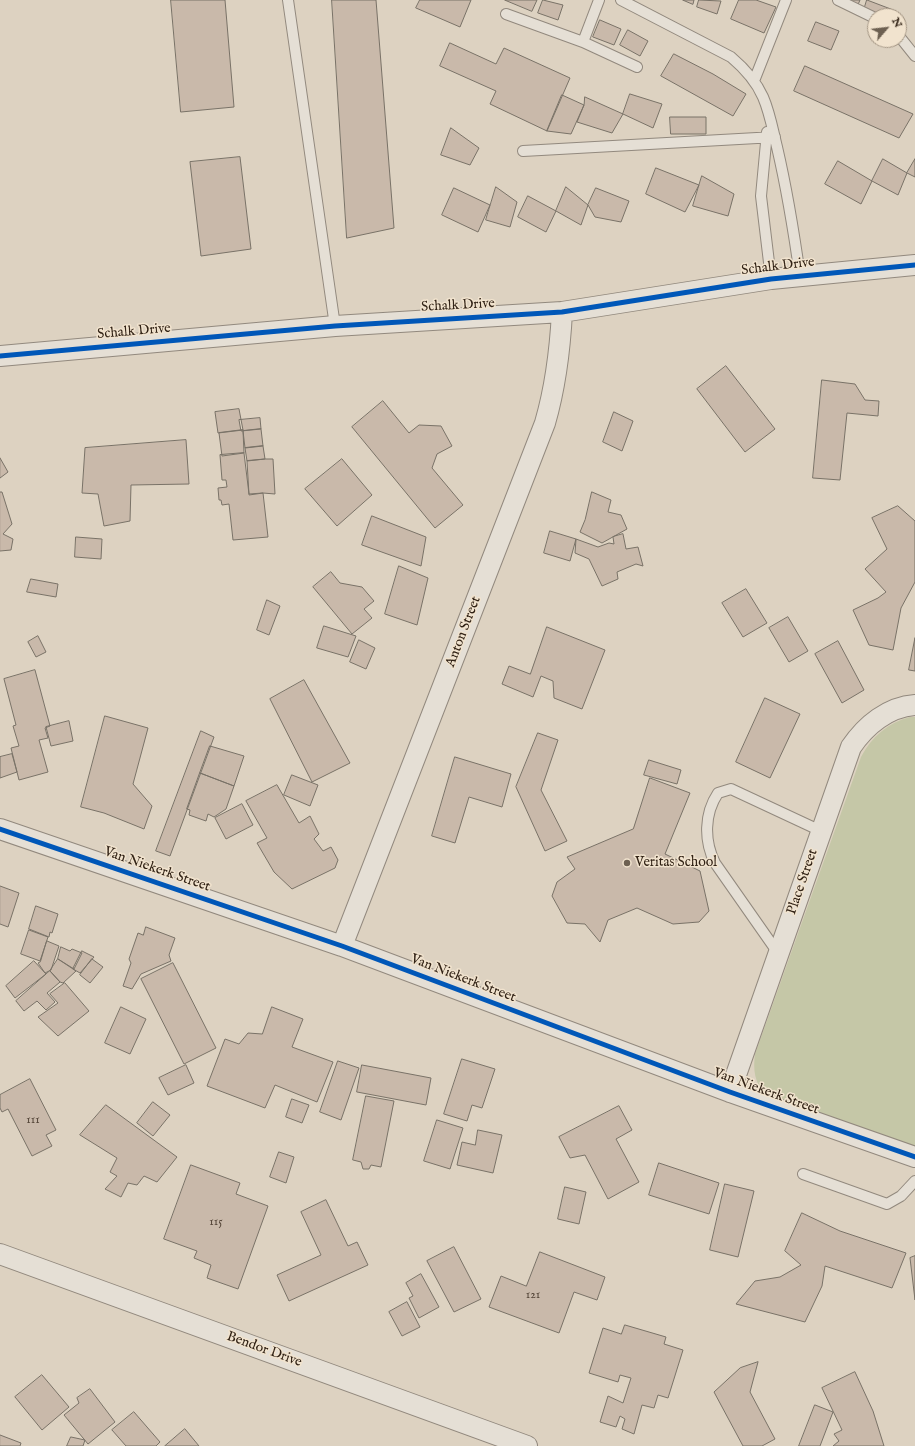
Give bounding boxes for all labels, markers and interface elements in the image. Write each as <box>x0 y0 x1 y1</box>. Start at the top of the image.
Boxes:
north arrow <box>867 8 907 48</box>
text: N <box>888 15 905 30</box>
street label: Schalk Drive <box>740 254 816 280</box>
street label: Schalk Drive <box>421 296 495 316</box>
street label: Schalk Drive <box>97 320 171 344</box>
street label: Anton Street <box>443 594 485 670</box>
street label: Van Niekerk Street <box>102 844 212 896</box>
street label: Place Street <box>784 847 822 917</box>
place label: Veritas School <box>635 855 717 871</box>
marker: Veritas School <box>622 858 632 868</box>
street label: Van Niekerk Street <box>408 951 518 1007</box>
street label: Van Niekerk Street <box>711 1065 821 1119</box>
house number: 111 <box>26 1114 40 1128</box>
house number: 115 <box>209 1216 223 1230</box>
house number: 121 <box>526 1289 540 1303</box>
street label: Bendor Drive <box>224 1329 304 1371</box>

